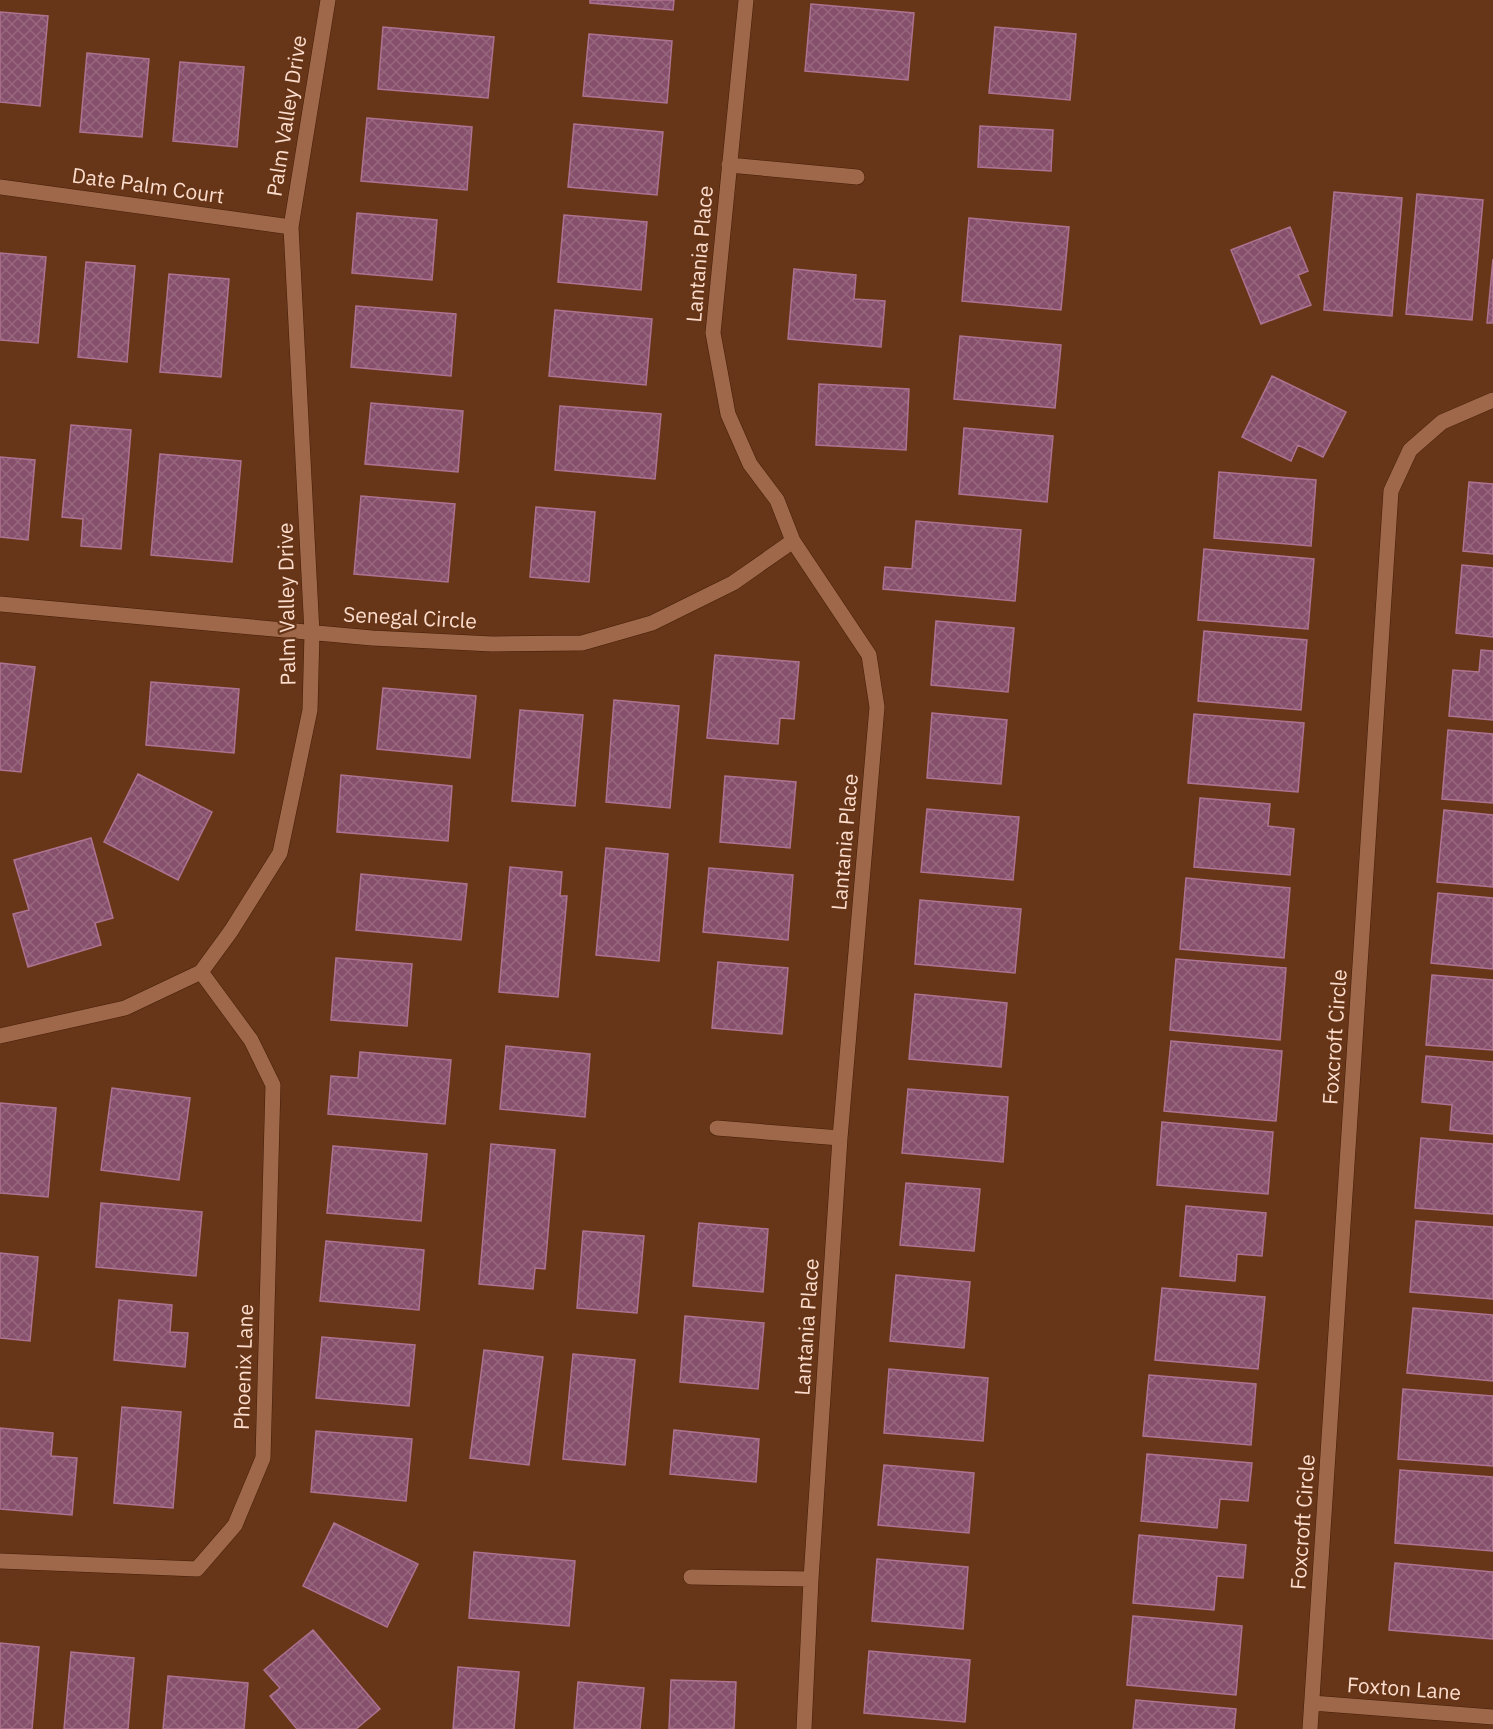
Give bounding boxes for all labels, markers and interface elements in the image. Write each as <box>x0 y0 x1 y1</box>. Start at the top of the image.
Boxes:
street label: Palm Valley Drive <box>259 33 313 199</box>
street label: Date Palm Court <box>70 160 226 210</box>
street label: Lantania Place <box>679 184 719 323</box>
street label: Palm Valley Drive <box>271 522 301 686</box>
street label: Senegal Circle <box>343 600 478 634</box>
street label: Lantania Place <box>824 772 864 911</box>
street label: Foxcroft Circle <box>1315 968 1353 1106</box>
street label: Lantania Place <box>787 1258 825 1396</box>
street label: Phoenix Lane <box>227 1304 259 1430</box>
street label: Foxcroft Circle <box>1283 1453 1321 1591</box>
street label: Foxton Lane <box>1346 1670 1462 1706</box>

